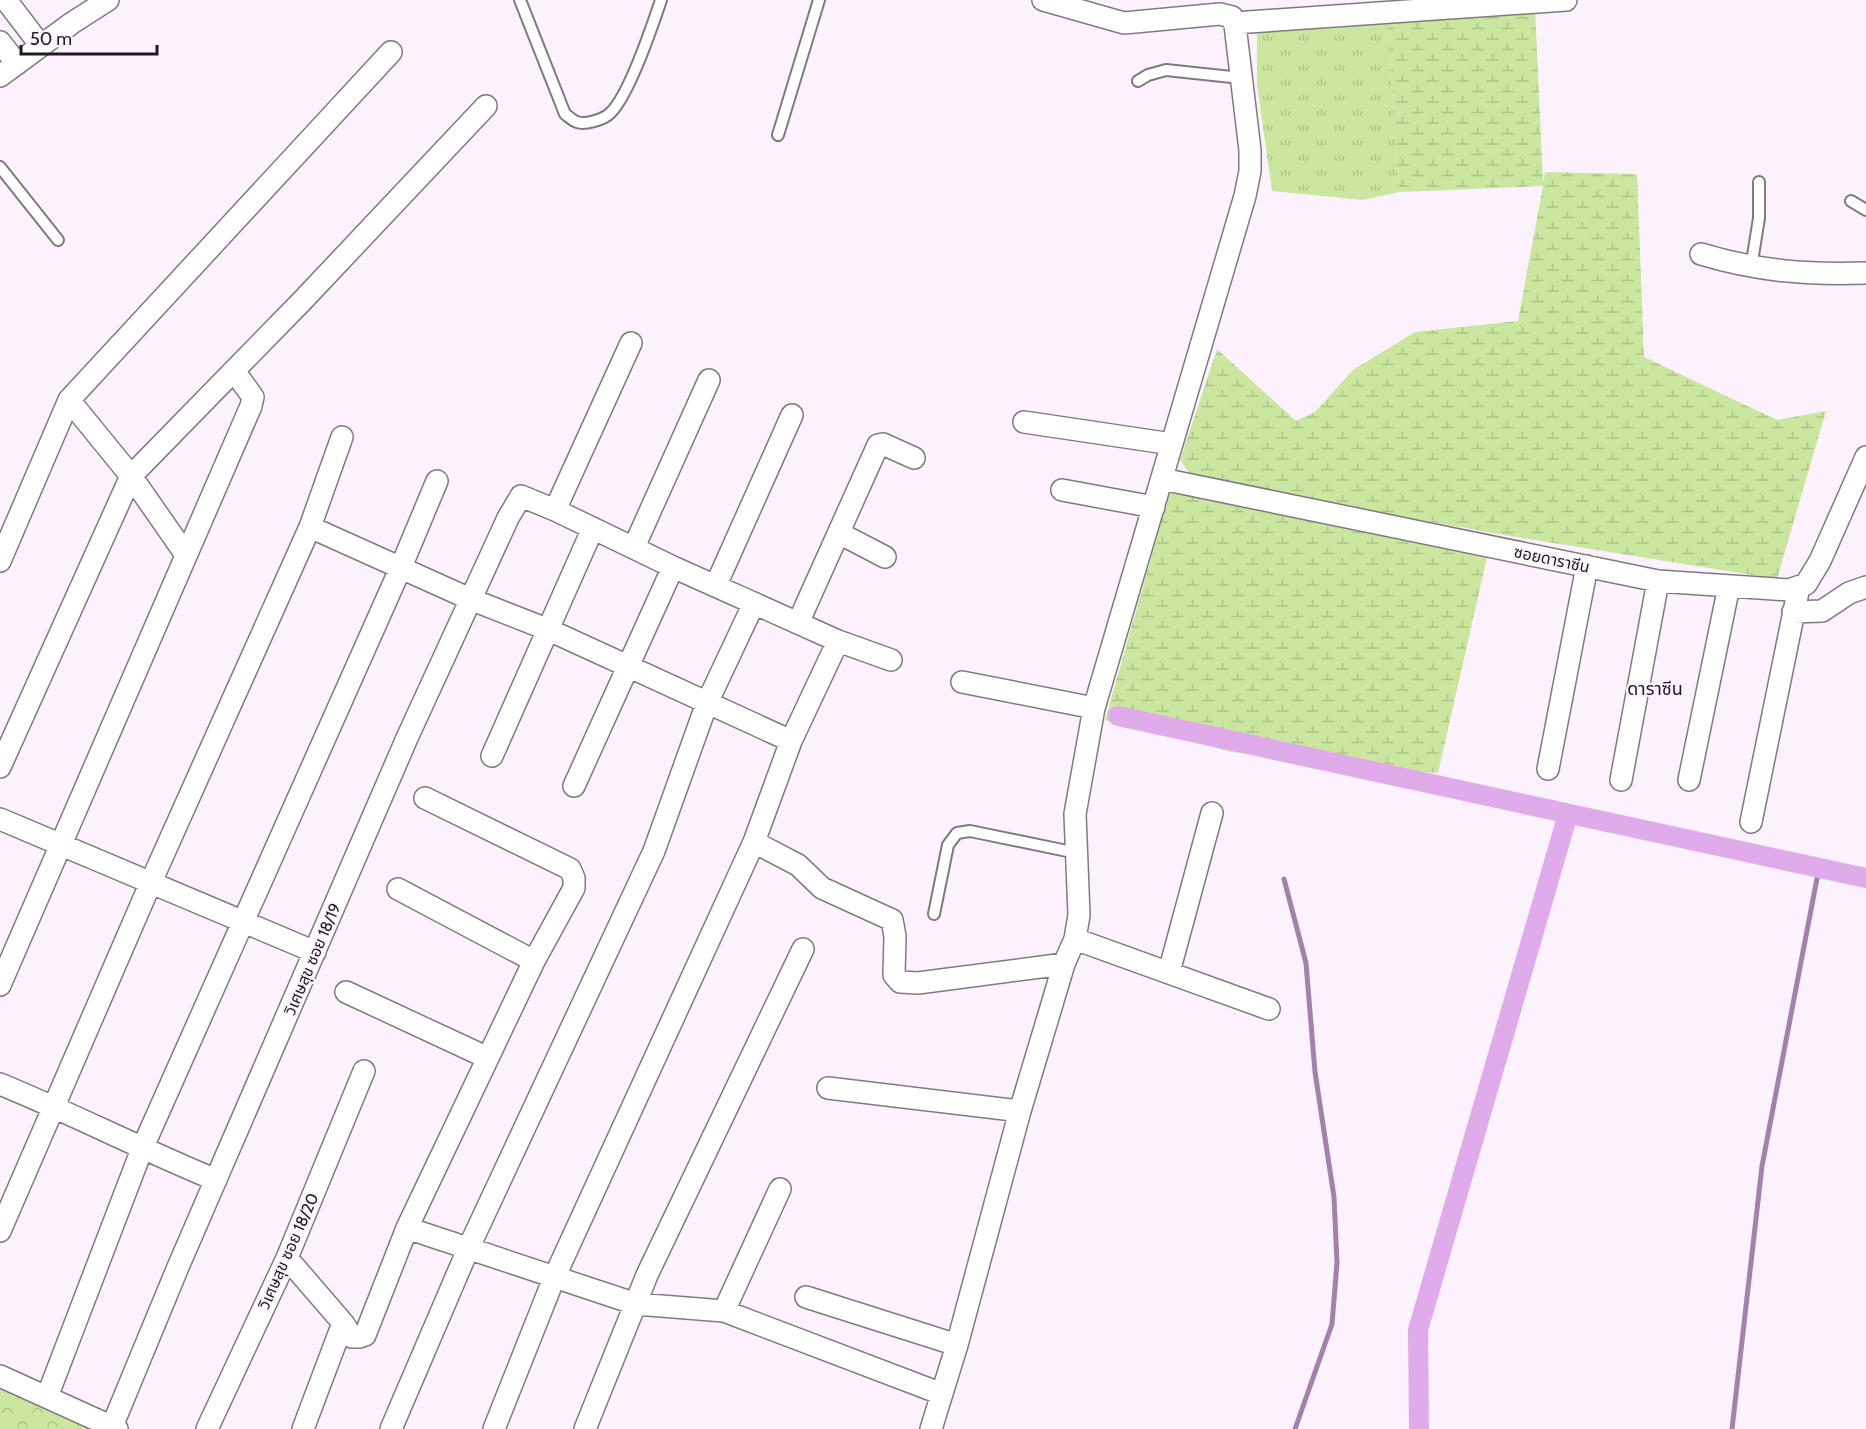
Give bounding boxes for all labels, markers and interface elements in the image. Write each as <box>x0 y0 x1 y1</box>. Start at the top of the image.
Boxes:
scale bar <box>21 18 158 56</box>
text: 50 m <box>30 28 72 50</box>
street label: ซอยดาราซีน <box>1512 542 1592 577</box>
district label: ดาราซีน <box>1627 678 1683 700</box>
street label: วิเศษสุข ซอย 18/19 <box>280 900 345 1019</box>
street label: วิเศษสุข ซอย 18/20 <box>254 1190 323 1313</box>

